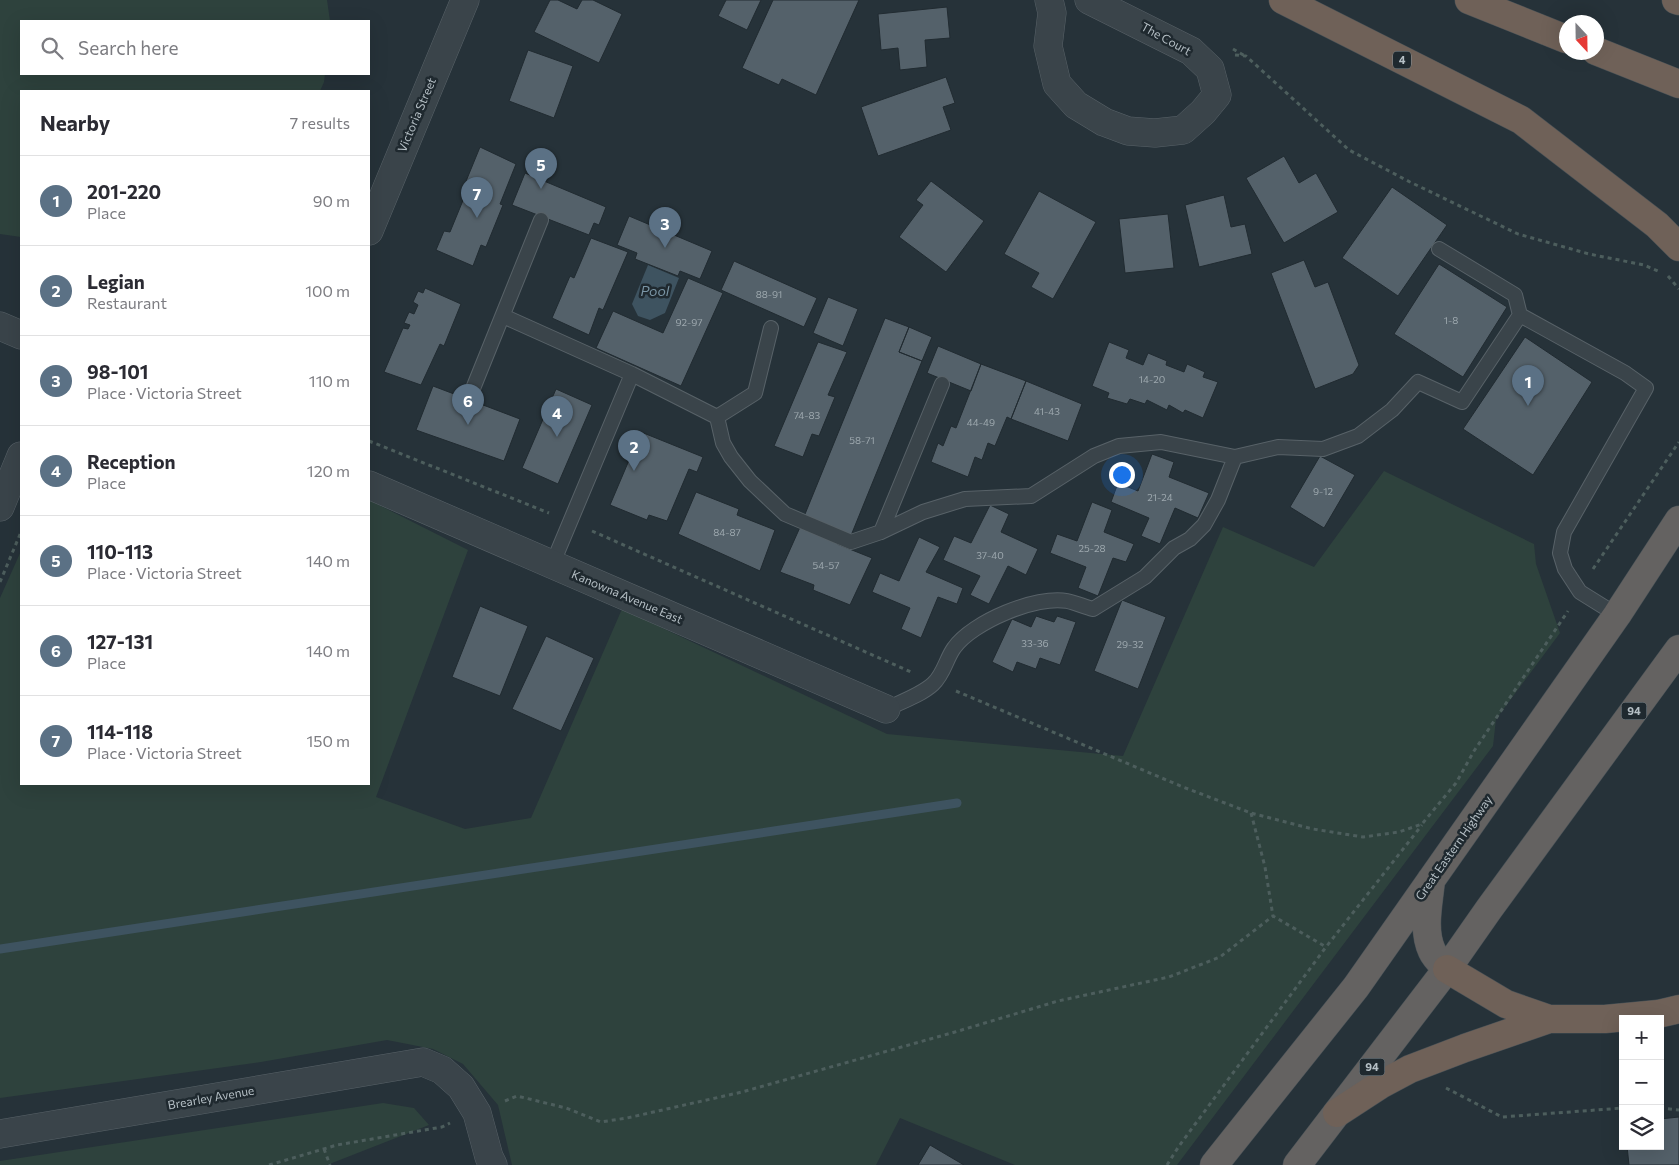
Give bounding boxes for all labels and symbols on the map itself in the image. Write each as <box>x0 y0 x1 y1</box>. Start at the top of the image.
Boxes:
north arrow <box>1559 15 1604 60</box>
street label: The Court <box>1139 19 1194 58</box>
road number: 4 <box>1393 52 1411 68</box>
street label: Victoria Street <box>394 75 438 154</box>
pin: 5 <box>525 148 557 189</box>
pin: 7 <box>461 177 493 218</box>
pin: 3 <box>649 207 681 248</box>
water label: Pool <box>641 282 670 299</box>
house number: 88-91 <box>756 288 782 300</box>
house number: 1-8 <box>1444 314 1458 326</box>
house number: 92-97 <box>675 316 703 328</box>
pin: 1 <box>1512 365 1544 406</box>
house number: 14-20 <box>1139 373 1165 385</box>
pin: 6 <box>452 384 484 425</box>
pin: 4 <box>541 396 573 437</box>
house number: 41-43 <box>1034 405 1060 417</box>
house number: 74-83 <box>794 409 821 421</box>
house number: 44-49 <box>967 416 995 428</box>
pin: 2 <box>618 430 650 471</box>
house number: 58-71 <box>849 434 875 446</box>
your location <box>1109 462 1135 488</box>
house number: 9-12 <box>1313 485 1334 497</box>
house number: 21-24 <box>1147 491 1173 503</box>
house number: 84-87 <box>713 526 741 538</box>
house number: 25-28 <box>1078 542 1106 554</box>
house number: 37-40 <box>976 549 1004 561</box>
house number: 54-57 <box>813 559 840 571</box>
street label: Kanowna Avenue East <box>570 566 685 626</box>
house number: 33-36 <box>1021 637 1049 649</box>
house number: 29-32 <box>1116 638 1144 650</box>
road number: 94 <box>1622 702 1646 719</box>
street label: Great Eastern Highway <box>1412 792 1495 902</box>
road number: 94 <box>1360 1058 1384 1076</box>
street label: Brearley Avenue <box>167 1083 255 1112</box>

